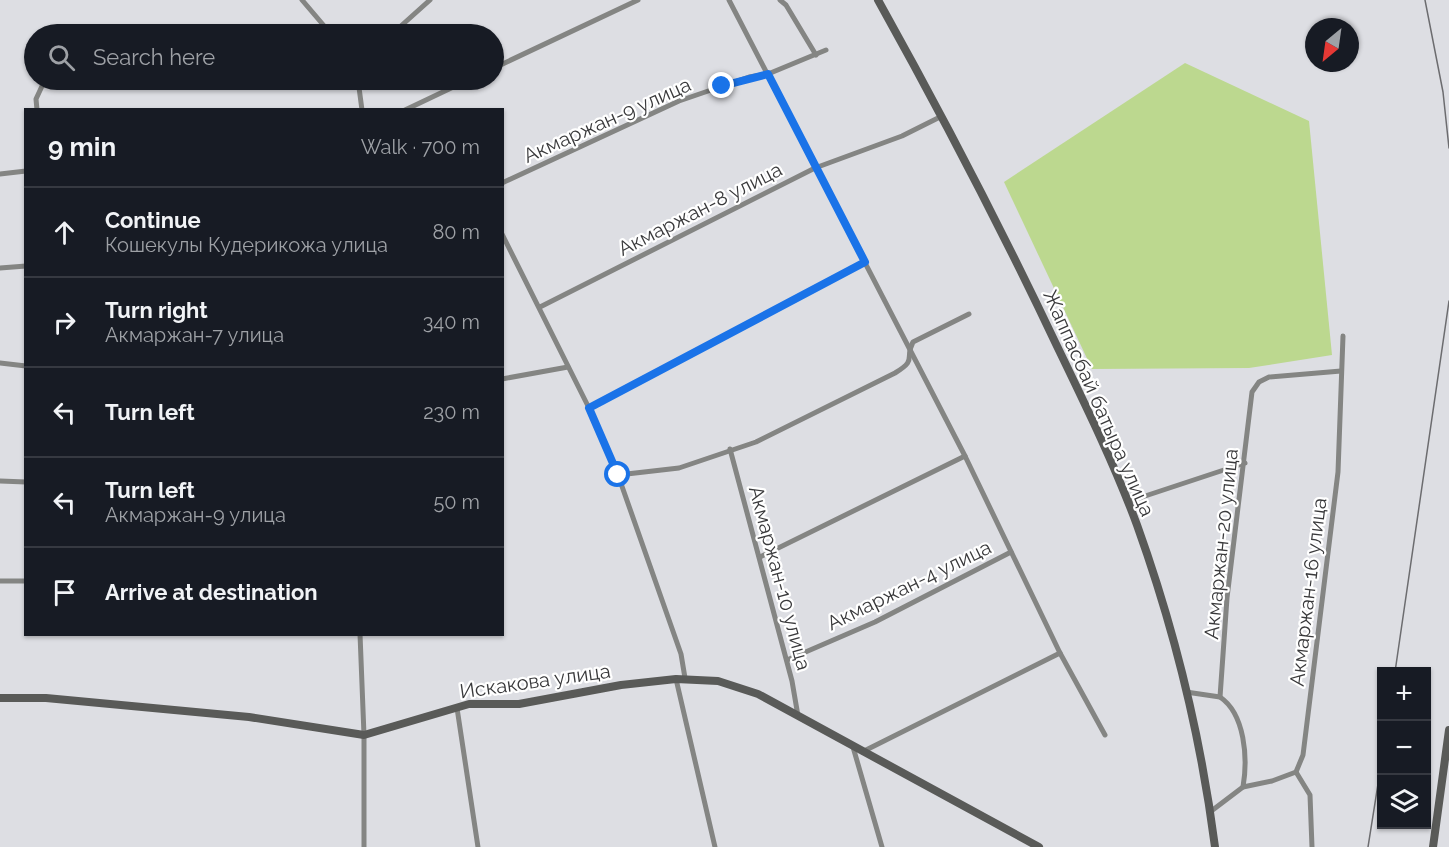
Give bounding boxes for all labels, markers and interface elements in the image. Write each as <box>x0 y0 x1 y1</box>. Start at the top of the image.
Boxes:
north arrow <box>1305 18 1359 72</box>
search box <box>24 24 504 90</box>
icon: search <box>45 41 78 74</box>
text: Search here <box>93 44 215 70</box>
street label: Акмаржан-9 улица <box>520 72 694 168</box>
route end <box>708 72 734 98</box>
text: 9 min <box>48 132 116 162</box>
text: Walk · 700 m <box>361 135 480 159</box>
street label: Акмаржан-8 улица <box>614 157 786 261</box>
text: Continue <box>105 207 201 233</box>
icon: ahead <box>48 216 81 249</box>
text: 80 m <box>432 220 480 244</box>
text: Кошекулы Кудерикожа улица <box>105 233 388 257</box>
street label: Жаппасбай батыра улица <box>1038 286 1160 520</box>
text: Turn right <box>105 297 208 323</box>
icon: right <box>48 306 81 339</box>
text: 340 m <box>423 310 480 334</box>
text: Акмаржан-7 улица <box>105 323 284 347</box>
icon: left <box>48 396 81 429</box>
text: Turn left <box>105 399 195 425</box>
text: 230 m <box>423 400 480 424</box>
street label: Акмаржан-20 улица <box>1199 447 1243 641</box>
route start <box>604 461 630 487</box>
text: Turn left <box>105 477 195 503</box>
street label: Акмаржан-10 улица <box>744 483 816 673</box>
icon: left <box>48 486 81 519</box>
text: 50 m <box>433 490 480 514</box>
street label: Акмаржан-16 улица <box>1285 496 1331 688</box>
text: Акмаржан-9 улица <box>105 503 286 527</box>
street label: Акмаржан-4 улица <box>823 535 995 635</box>
icon: arrive <box>48 576 81 609</box>
text: Arrive at destination <box>105 579 318 605</box>
street label: Искакова улица <box>458 659 612 703</box>
map controls <box>1377 667 1431 829</box>
button: + <box>1377 667 1431 721</box>
button: − <box>1377 721 1431 775</box>
button: layers <box>1377 775 1431 829</box>

